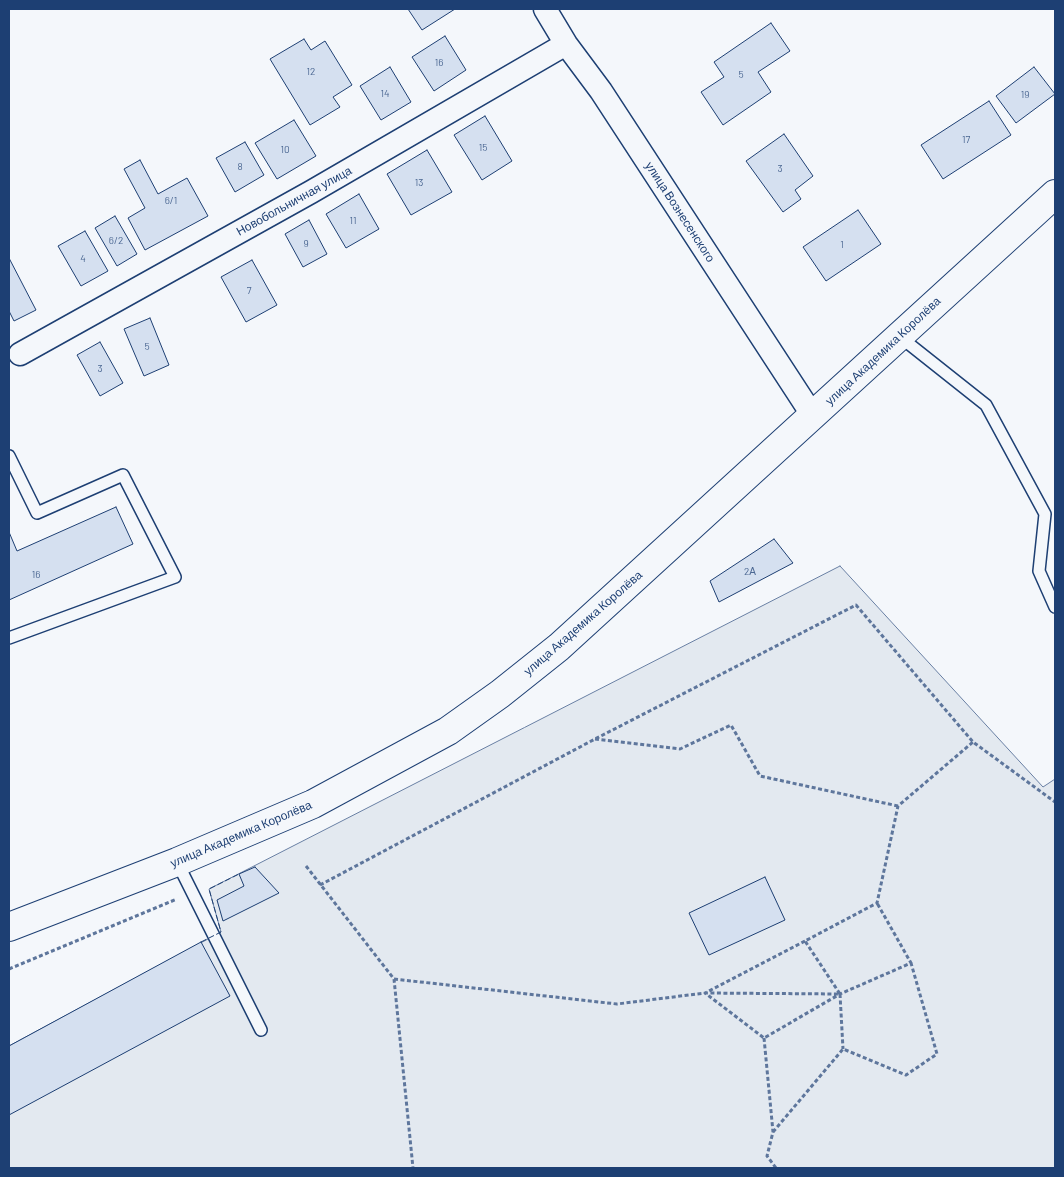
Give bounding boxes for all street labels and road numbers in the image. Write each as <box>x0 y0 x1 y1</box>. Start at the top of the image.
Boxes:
street label: улица Вознесенского <box>642 159 718 265</box>
street label: Новобольничная улица <box>234 163 354 239</box>
street label: улица Академика Королёва <box>822 294 944 408</box>
street label: улица Академика Королёва <box>521 568 645 678</box>
street label: улица Академика Королёва <box>168 798 314 870</box>

